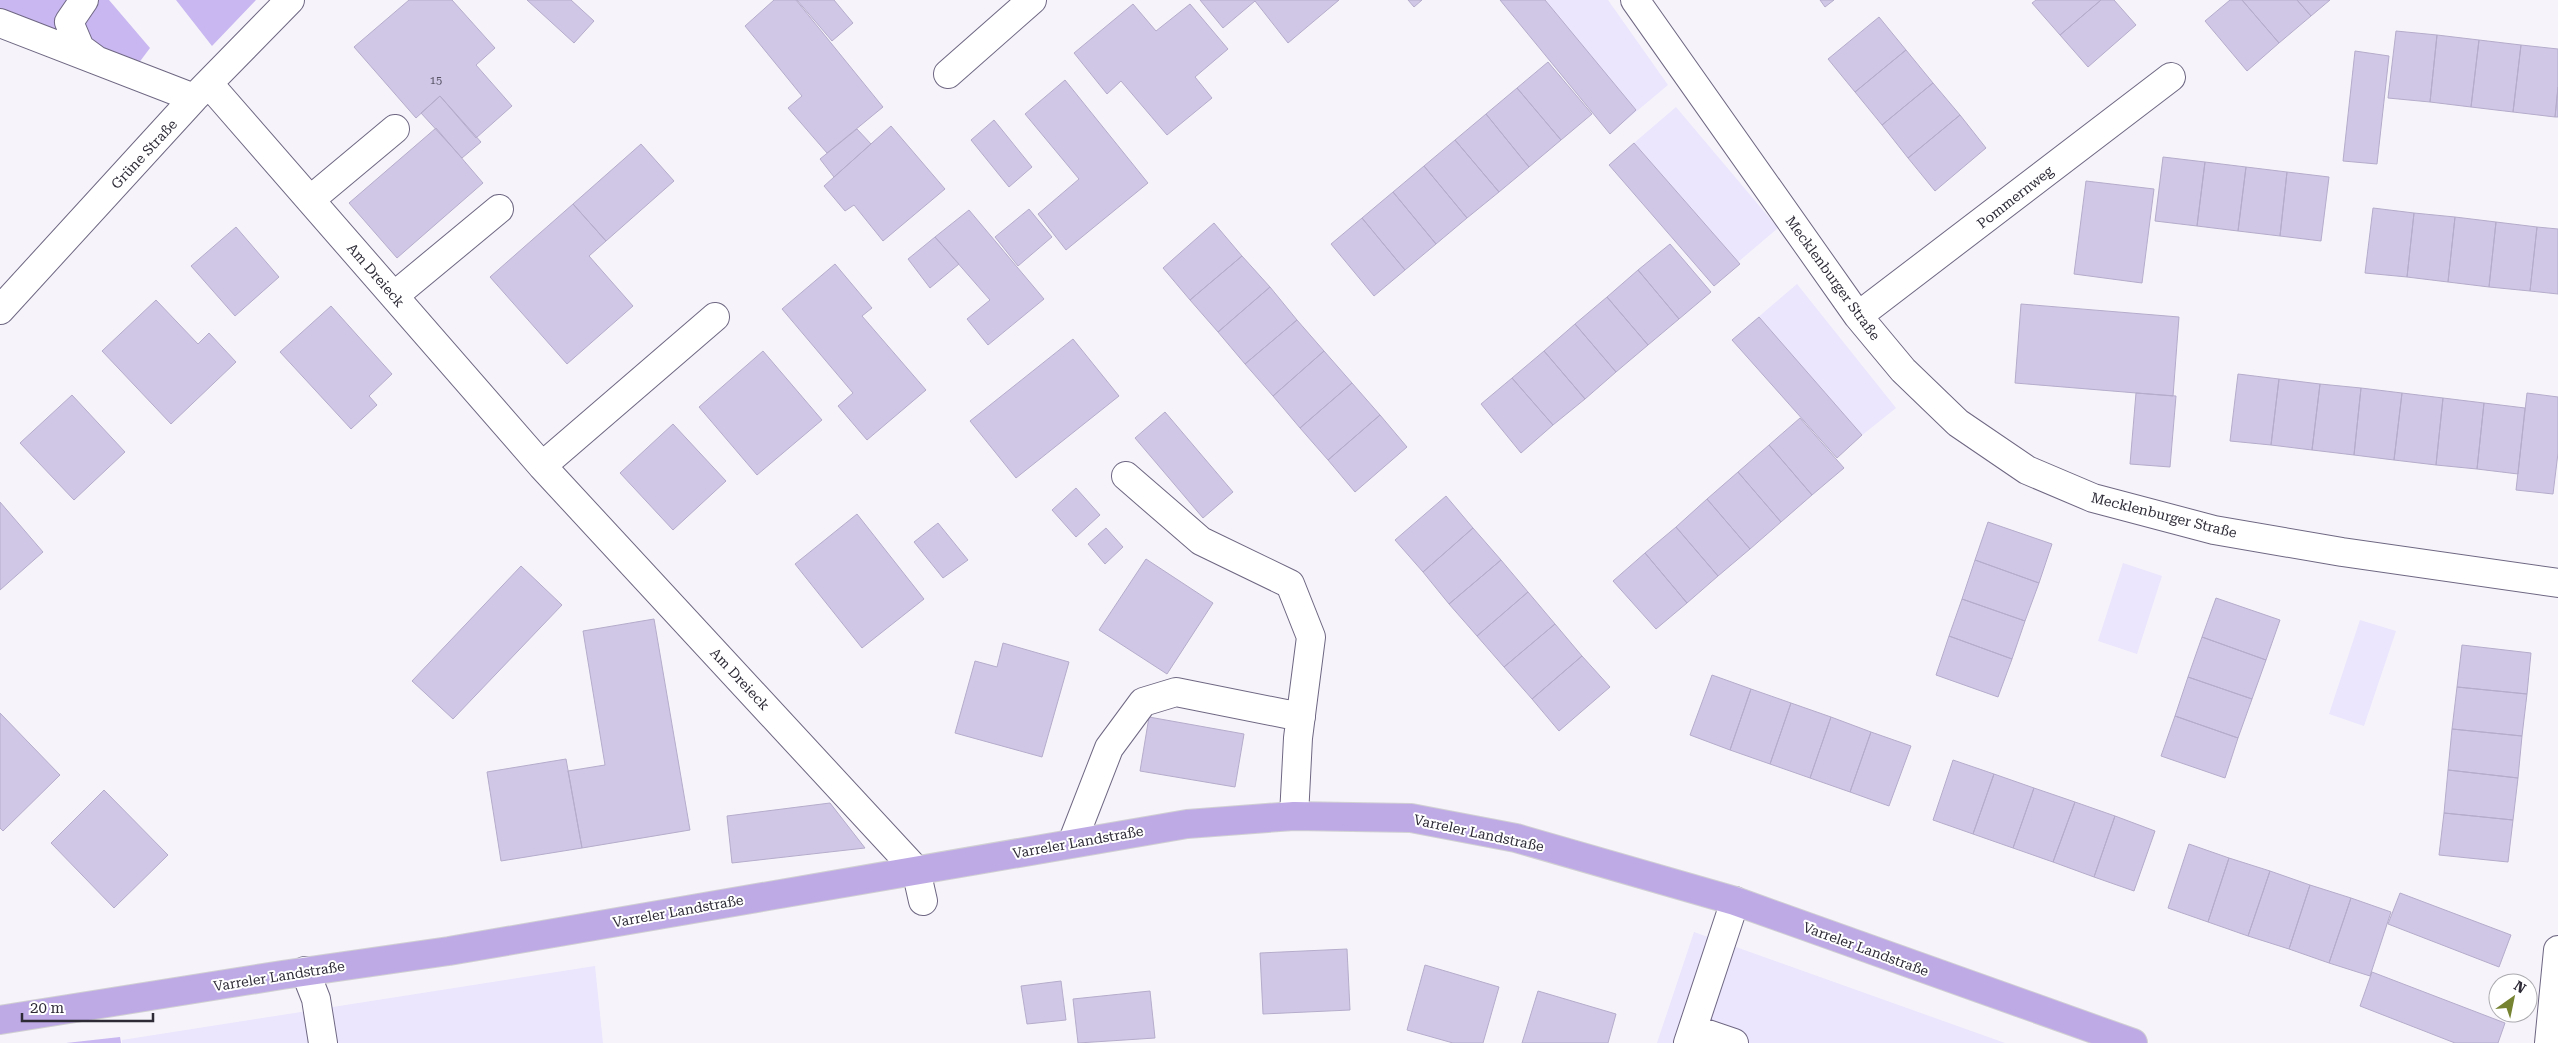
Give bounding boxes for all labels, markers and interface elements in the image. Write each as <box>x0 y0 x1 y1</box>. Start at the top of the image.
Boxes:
house number: 15 <box>430 74 442 87</box>
street label: Grüne Straße <box>108 116 180 192</box>
street label: Pommernweg <box>1974 162 2056 232</box>
street label: Mecklenburger Straße <box>1783 213 1884 343</box>
street label: Am Dreieck <box>344 240 408 310</box>
street label: Mecklenburger Straße <box>2090 489 2239 541</box>
street label: Am Dreieck <box>707 645 773 713</box>
street label: Varreler Landstraße <box>1412 811 1546 855</box>
street label: Varreler Landstraße <box>1011 823 1145 861</box>
street label: Varreler Landstraße <box>611 892 745 930</box>
street label: Varreler Landstraße <box>1801 919 1931 979</box>
street label: Varreler Landstraße <box>212 958 346 994</box>
north arrow <box>2488 973 2538 1023</box>
text: N <box>2511 977 2529 997</box>
scale bar <box>22 990 154 1022</box>
text: 20 m <box>30 999 65 1017</box>

